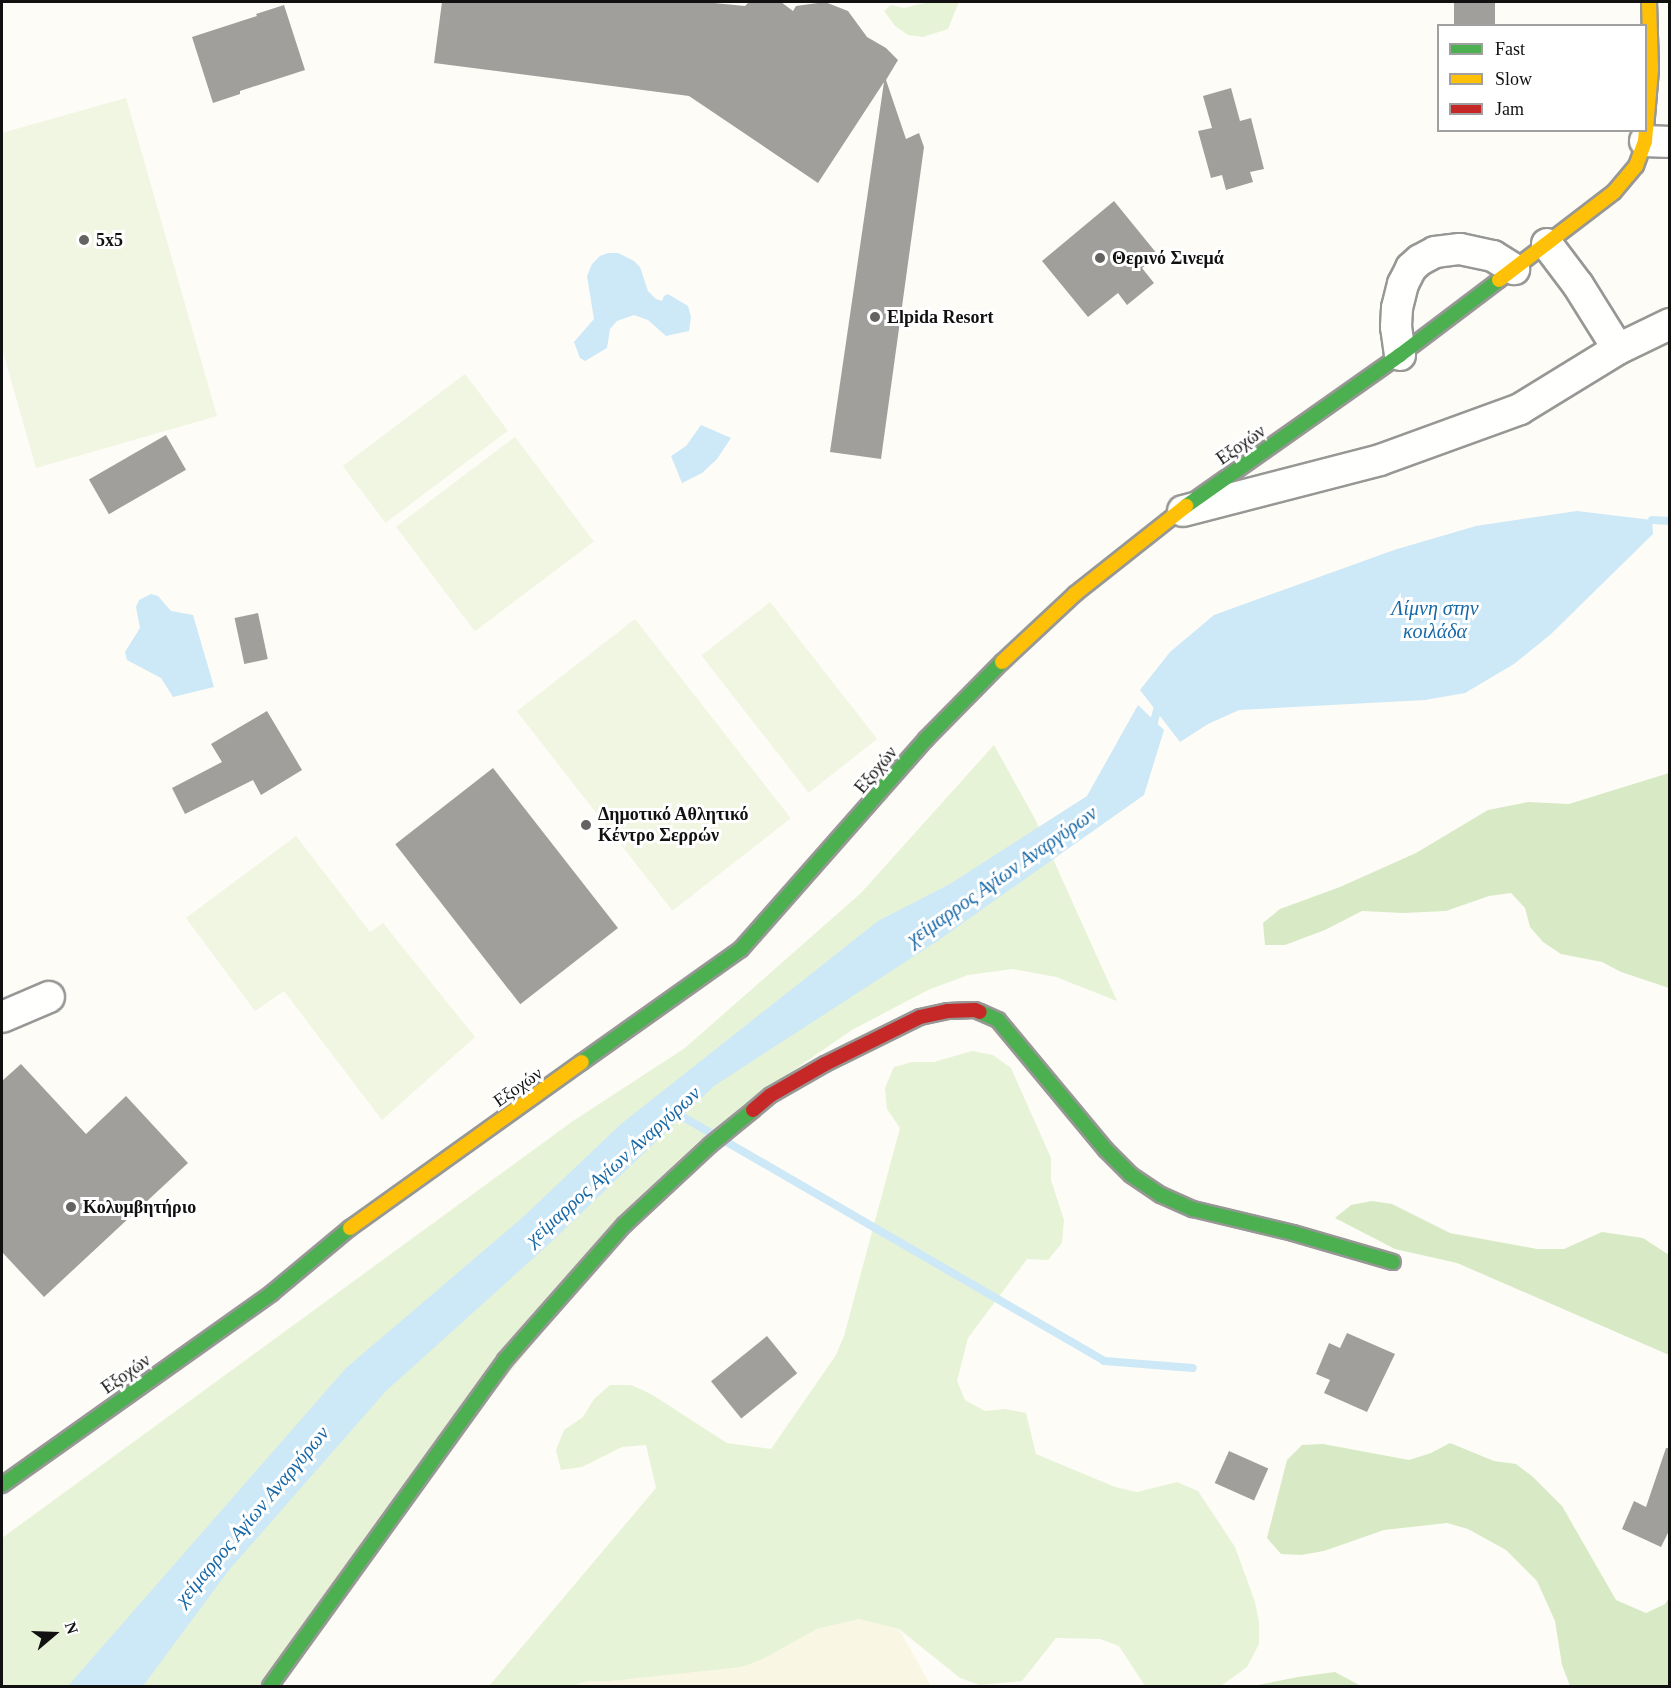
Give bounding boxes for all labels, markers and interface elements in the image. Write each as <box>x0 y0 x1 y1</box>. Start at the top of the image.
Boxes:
legend <box>1437 24 1647 132</box>
text: Fast <box>1495 39 1525 59</box>
text: Slow <box>1495 69 1532 89</box>
text: Jam <box>1495 99 1524 119</box>
place label: 5x5 <box>96 229 123 251</box>
marker: 5x5 <box>77 233 91 247</box>
place label: Θερινό Σινεμά <box>1112 247 1224 269</box>
marker: Θερινό Σινεμά <box>1093 251 1107 265</box>
place label: Elpida Resort <box>887 306 994 328</box>
marker: Elpida Resort <box>868 310 882 324</box>
street label: Εξοχών <box>1212 420 1270 470</box>
water label: Λίμνη στην κοιλάδα <box>1391 596 1479 643</box>
street label: Εξοχών <box>850 742 902 798</box>
water label: χείμαρρος Αγίων Αναργύρων <box>902 801 1102 951</box>
place label: Δημοτικό Αθλητικό Κέντρο Σερρών <box>598 804 749 846</box>
marker: Δημοτικό Αθλητικό Κέντρο Σερρών <box>579 818 593 832</box>
street label: Εξοχών <box>489 1062 547 1112</box>
water label: χείμαρρος Αγίων Αναργύρων <box>520 1081 706 1251</box>
place label: Κολυμβητήριο <box>83 1196 196 1218</box>
marker: Κολυμβητήριο <box>64 1200 78 1214</box>
street label: Εξοχών <box>97 1349 155 1399</box>
water label: χείμαρρος Αγίων Αναργύρων <box>170 1421 334 1611</box>
north arrow <box>24 1604 84 1664</box>
text: N <box>62 1620 81 1636</box>

